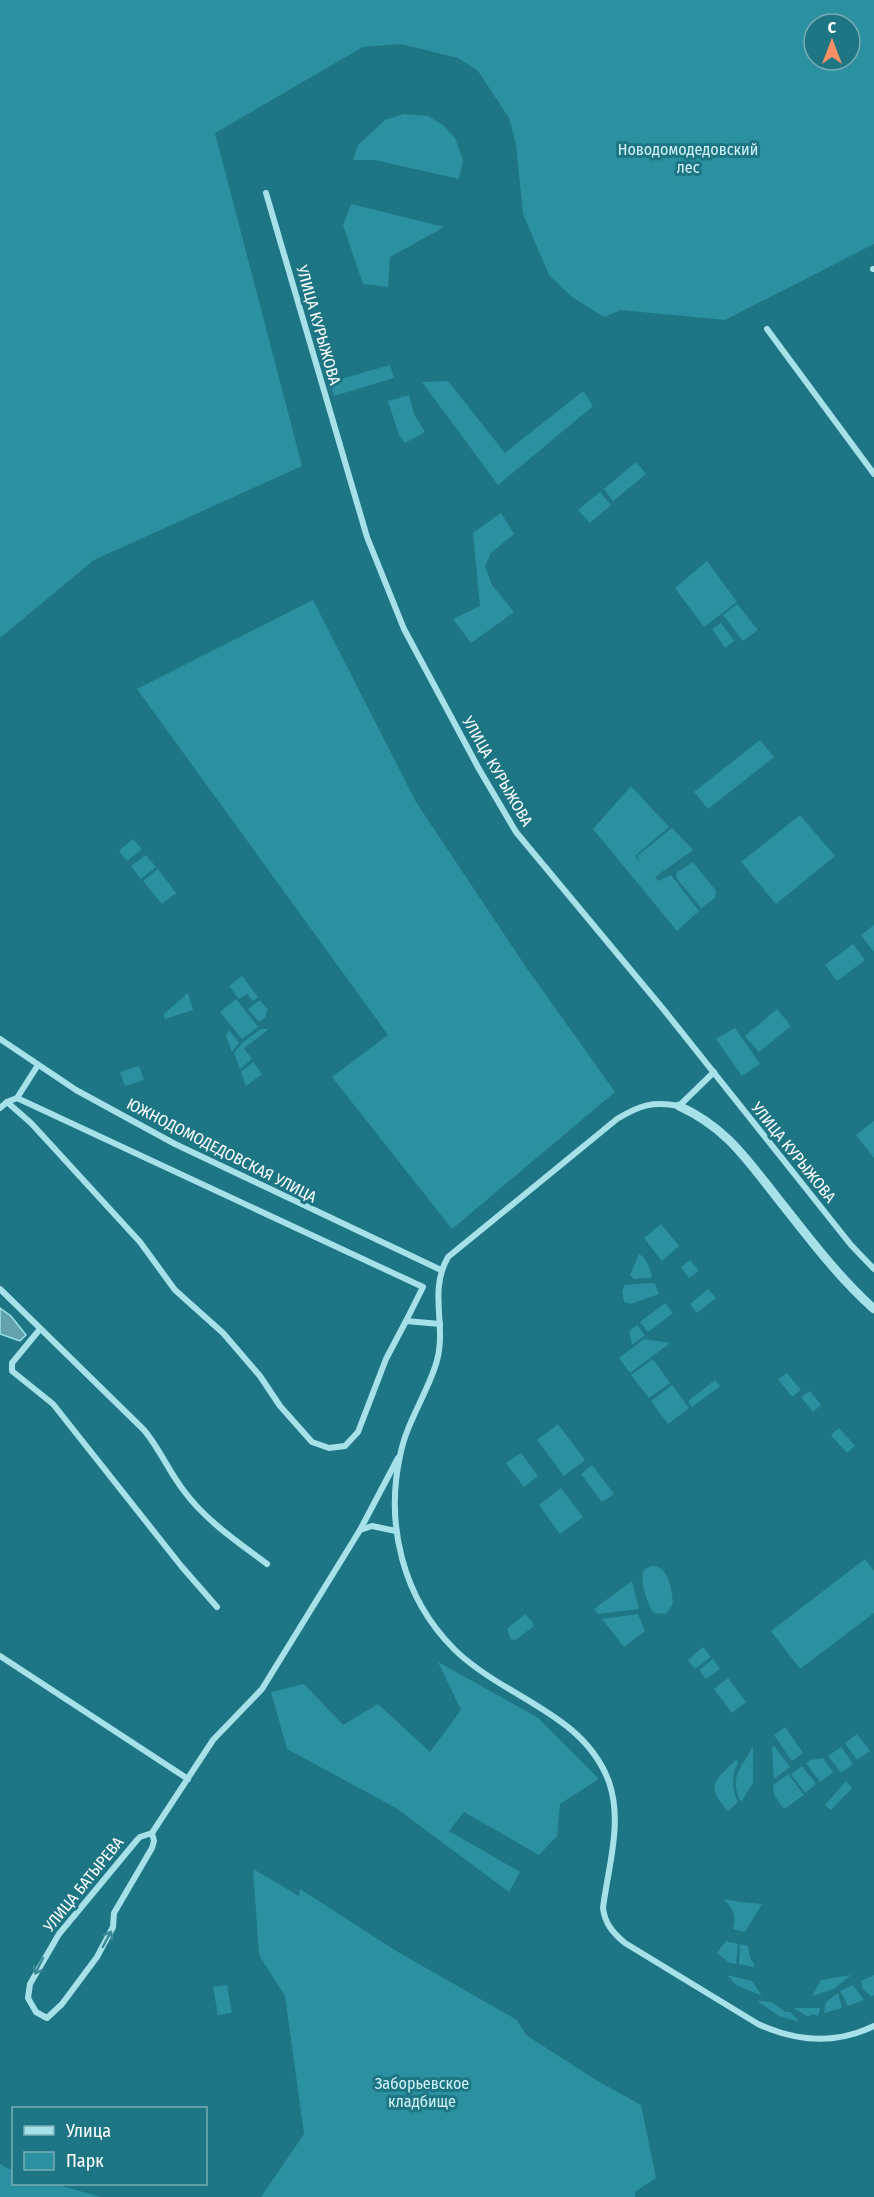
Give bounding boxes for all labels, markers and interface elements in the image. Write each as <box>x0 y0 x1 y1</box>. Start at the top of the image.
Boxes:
north arrow <box>802 12 862 72</box>
text: С <box>828 18 837 37</box>
park label: Новодомодедовский лес <box>618 140 758 177</box>
street label: УЛИЦА КУРЫЖОВА <box>292 262 345 388</box>
street label: УЛИЦА КУРЫЖОВА <box>458 712 537 830</box>
street label: ЮЖНОДОМОДЕДОВСКАЯ УЛИЦА <box>124 1094 320 1207</box>
street label: УЛИЦА КУРЫЖОВА <box>747 1097 840 1207</box>
street label: УЛИЦА БАТЫРЕВА <box>39 1833 128 1936</box>
one-way arrow <box>102 1930 113 1948</box>
one-way arrow <box>33 1957 45 1975</box>
park label: Заборьевское кладбище <box>375 2074 469 2111</box>
legend <box>12 2107 207 2185</box>
text: Улица <box>65 2120 111 2142</box>
text: Парк <box>66 2150 104 2172</box>

